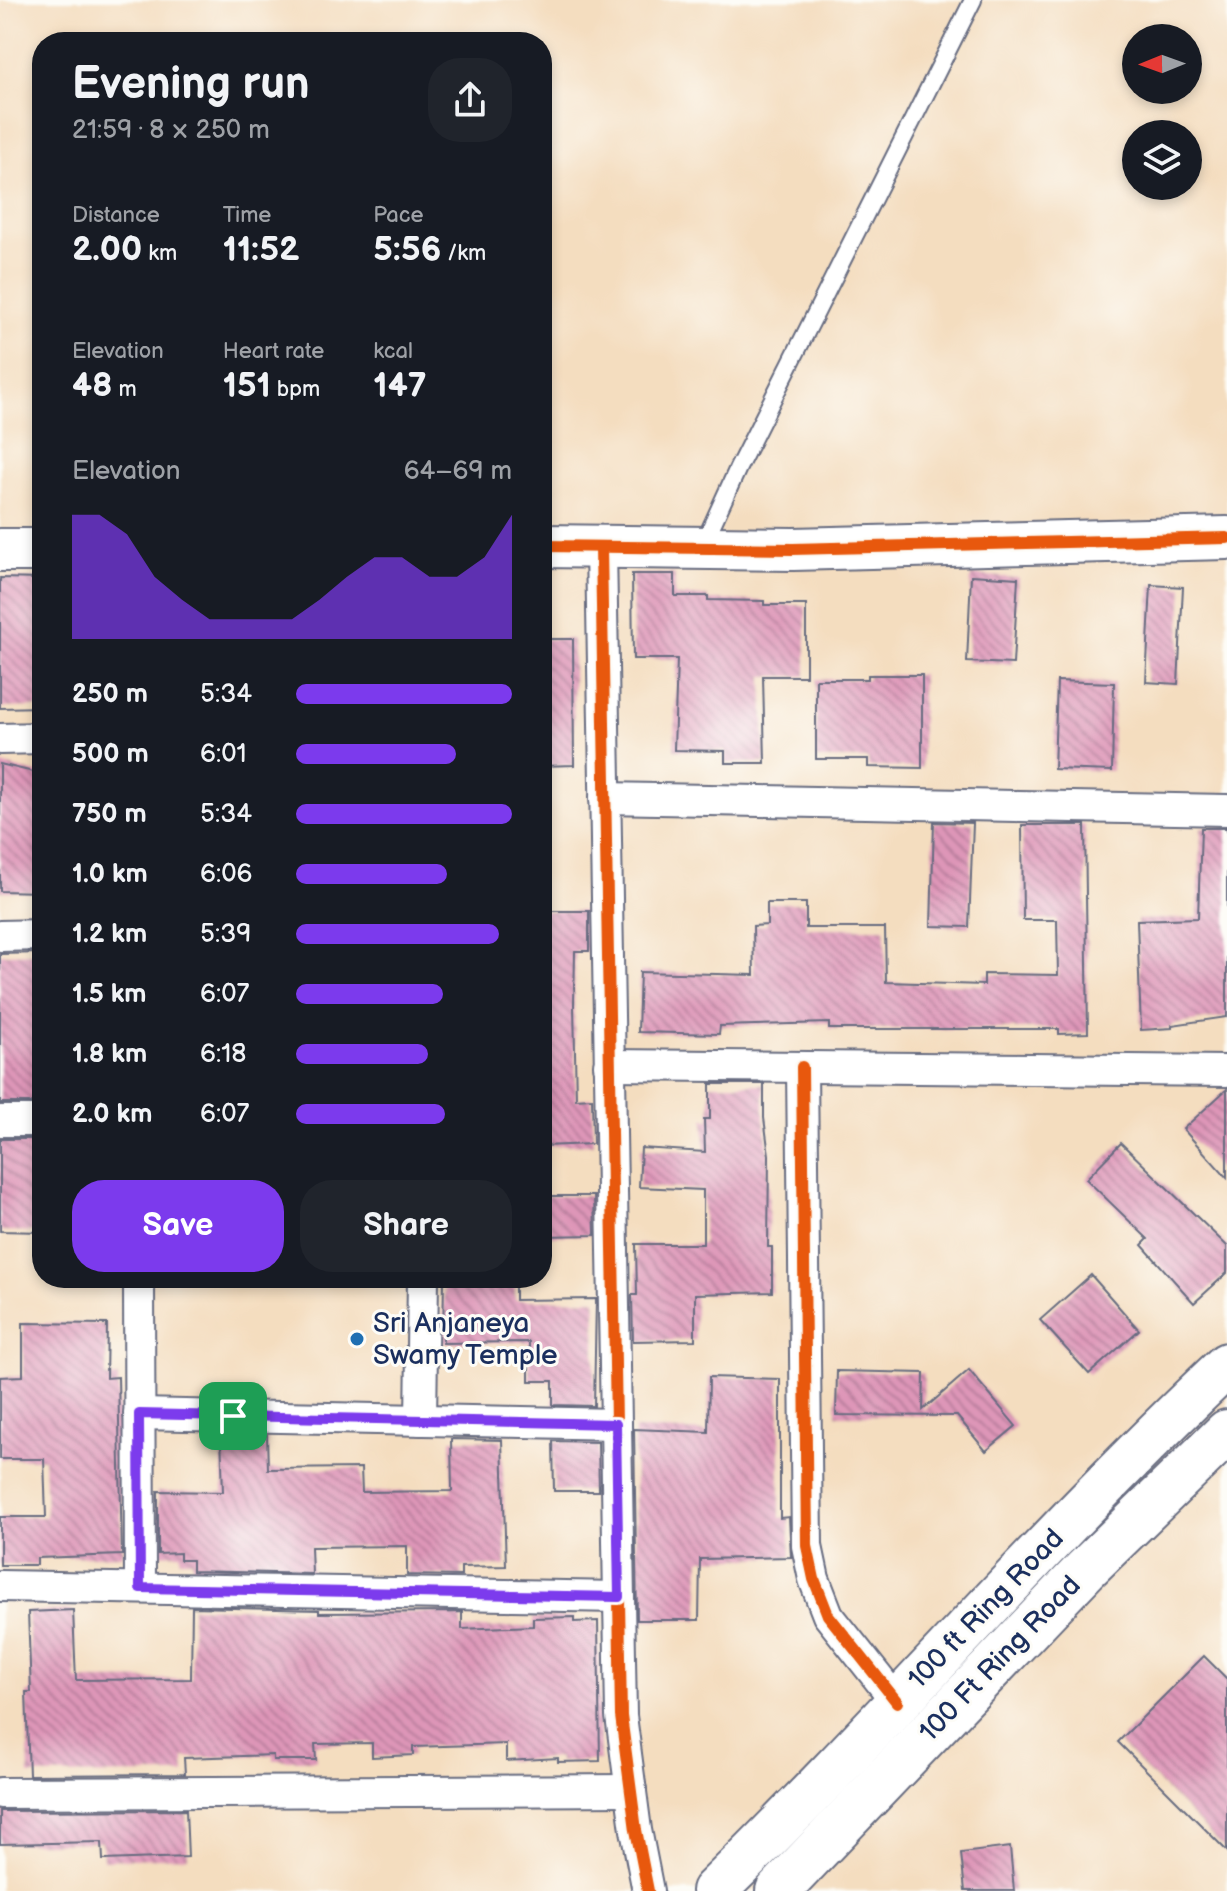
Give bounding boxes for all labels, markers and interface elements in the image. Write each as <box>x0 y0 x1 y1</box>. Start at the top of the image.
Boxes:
north arrow <box>1122 24 1202 104</box>
map controls <box>1122 24 1202 200</box>
text: Evening run <box>72 58 309 111</box>
button: share <box>428 58 512 142</box>
text: 21:59 · 8 × 250 m <box>72 115 270 146</box>
button: layers <box>1122 120 1202 200</box>
text: Distance <box>72 202 160 229</box>
text: Time <box>223 202 271 229</box>
text: Pace <box>373 202 424 229</box>
text: 2.00 <box>72 229 142 270</box>
text: 11:52 <box>223 229 299 270</box>
text: 5:56 <box>373 229 441 270</box>
text: km <box>142 240 177 267</box>
text: /km <box>441 240 486 267</box>
text: Elevation <box>72 338 164 365</box>
text: Heart rate <box>223 338 324 365</box>
text: kcal <box>373 338 413 365</box>
text: 48 <box>72 365 112 406</box>
text: 151 <box>223 365 271 406</box>
text: 147 <box>373 365 426 406</box>
text: m <box>112 376 137 403</box>
text: bpm <box>271 376 320 403</box>
text: Elevation <box>72 456 180 487</box>
text: 64–69 m <box>404 456 512 487</box>
text: 250 m <box>72 679 148 710</box>
text: 5:34 <box>200 679 252 710</box>
text: 500 m <box>72 739 149 770</box>
text: 6:01 <box>200 739 247 770</box>
text: 750 m <box>72 799 147 830</box>
text: 5:34 <box>200 799 252 830</box>
text: 1.0 km <box>72 859 148 890</box>
text: 6:06 <box>200 859 252 890</box>
text: 1.2 km <box>72 919 147 950</box>
text: 5:39 <box>200 919 251 950</box>
text: 1.5 km <box>72 979 147 1010</box>
text: 6:07 <box>200 979 249 1010</box>
text: 1.8 km <box>72 1039 147 1070</box>
text: 6:18 <box>200 1039 246 1070</box>
text: 2.0 km <box>72 1099 152 1130</box>
text: 6:07 <box>200 1099 249 1130</box>
button: Save <box>72 1180 284 1272</box>
button: Share <box>300 1180 512 1272</box>
place label: Sri Anjaneya Swamy Temple <box>373 1307 558 1372</box>
marker: Sri Anjaneya Swamy Temple <box>348 1330 366 1348</box>
pin <box>199 1382 267 1450</box>
icon: arrive <box>211 1394 255 1438</box>
street label: 100 ft Ring Road <box>901 1522 1071 1696</box>
street label: 100 Ft Ring Road <box>912 1569 1088 1749</box>

